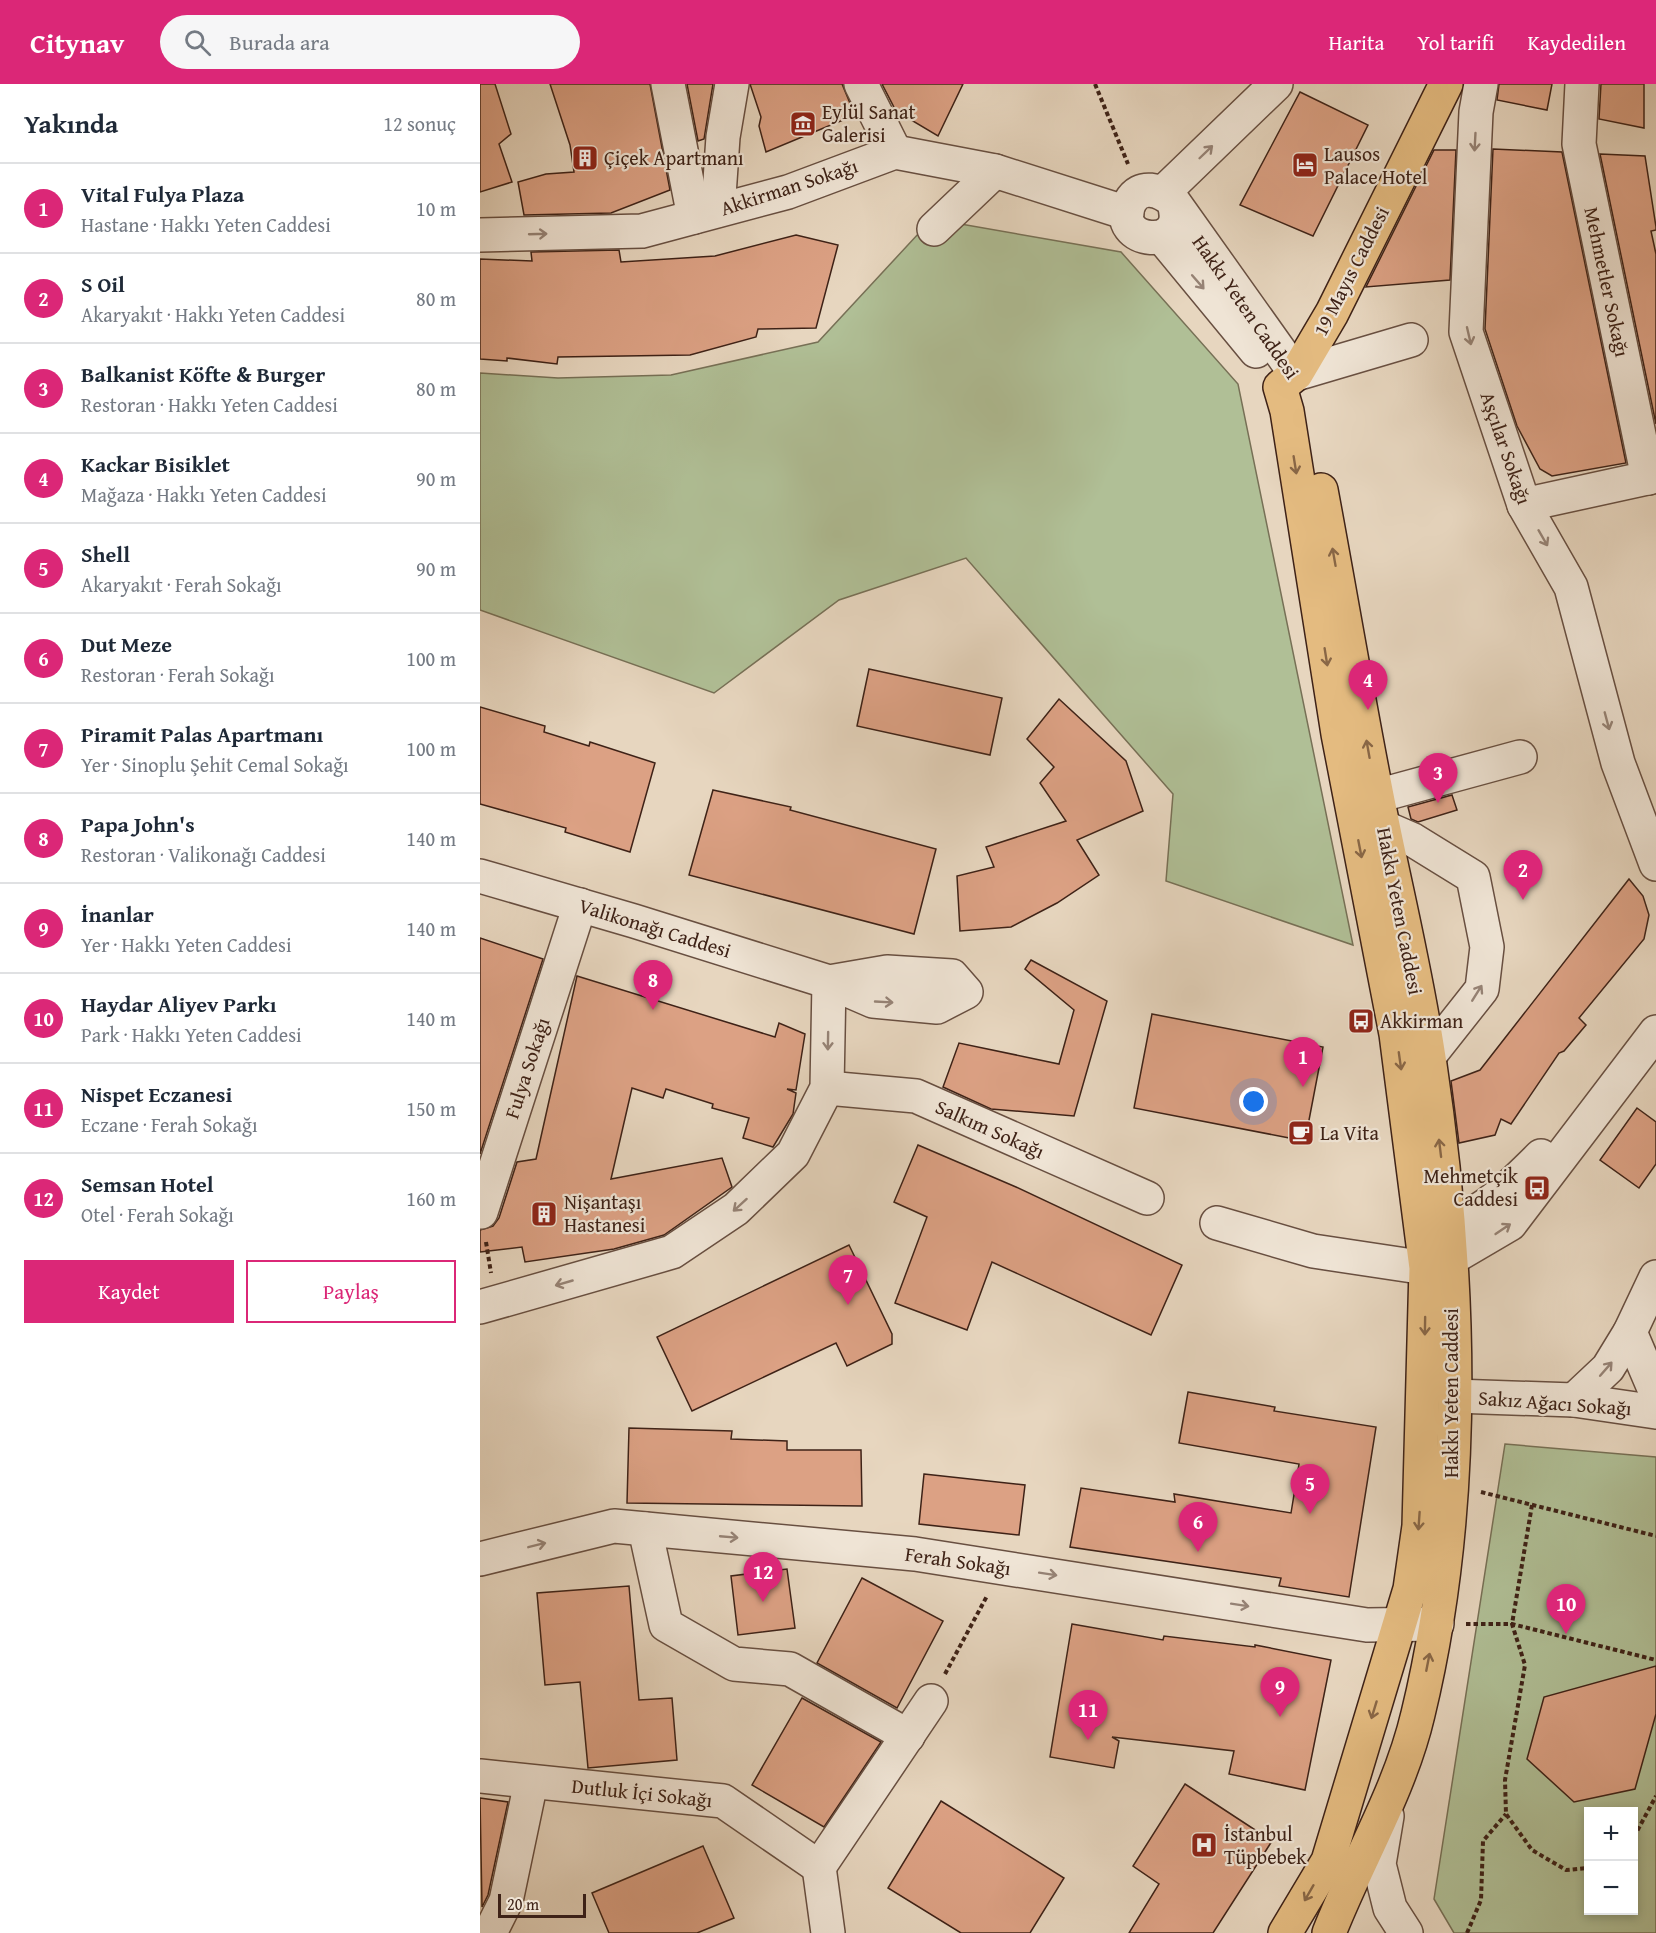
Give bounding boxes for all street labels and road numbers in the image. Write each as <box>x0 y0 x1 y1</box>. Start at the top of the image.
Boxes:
street label: Akkirman Sokağı <box>716 151 862 222</box>
street label: 19 Mayıs Caddesi <box>1305 201 1396 341</box>
street label: Mehmetler Sokağı <box>1577 204 1638 360</box>
street label: Hakkı Yeten Caddesi <box>1186 229 1307 385</box>
street label: Aşçılar Sokağı <box>1474 388 1539 508</box>
street label: Hakkı Yeten Caddesi <box>1370 825 1431 997</box>
street label: Valikonağı Caddesi <box>575 891 735 965</box>
street label: Fulya Sokağı <box>497 1013 557 1122</box>
street label: Salkım Sokağı <box>931 1092 1050 1166</box>
street label: Hakkı Yeten Caddesi <box>1436 1308 1465 1478</box>
street label: Sakız Ağacı Sokağı <box>1477 1383 1633 1422</box>
street label: Ferah Sokağı <box>903 1539 1013 1582</box>
street label: Dutluk İçi Sokağı <box>570 1771 714 1814</box>

